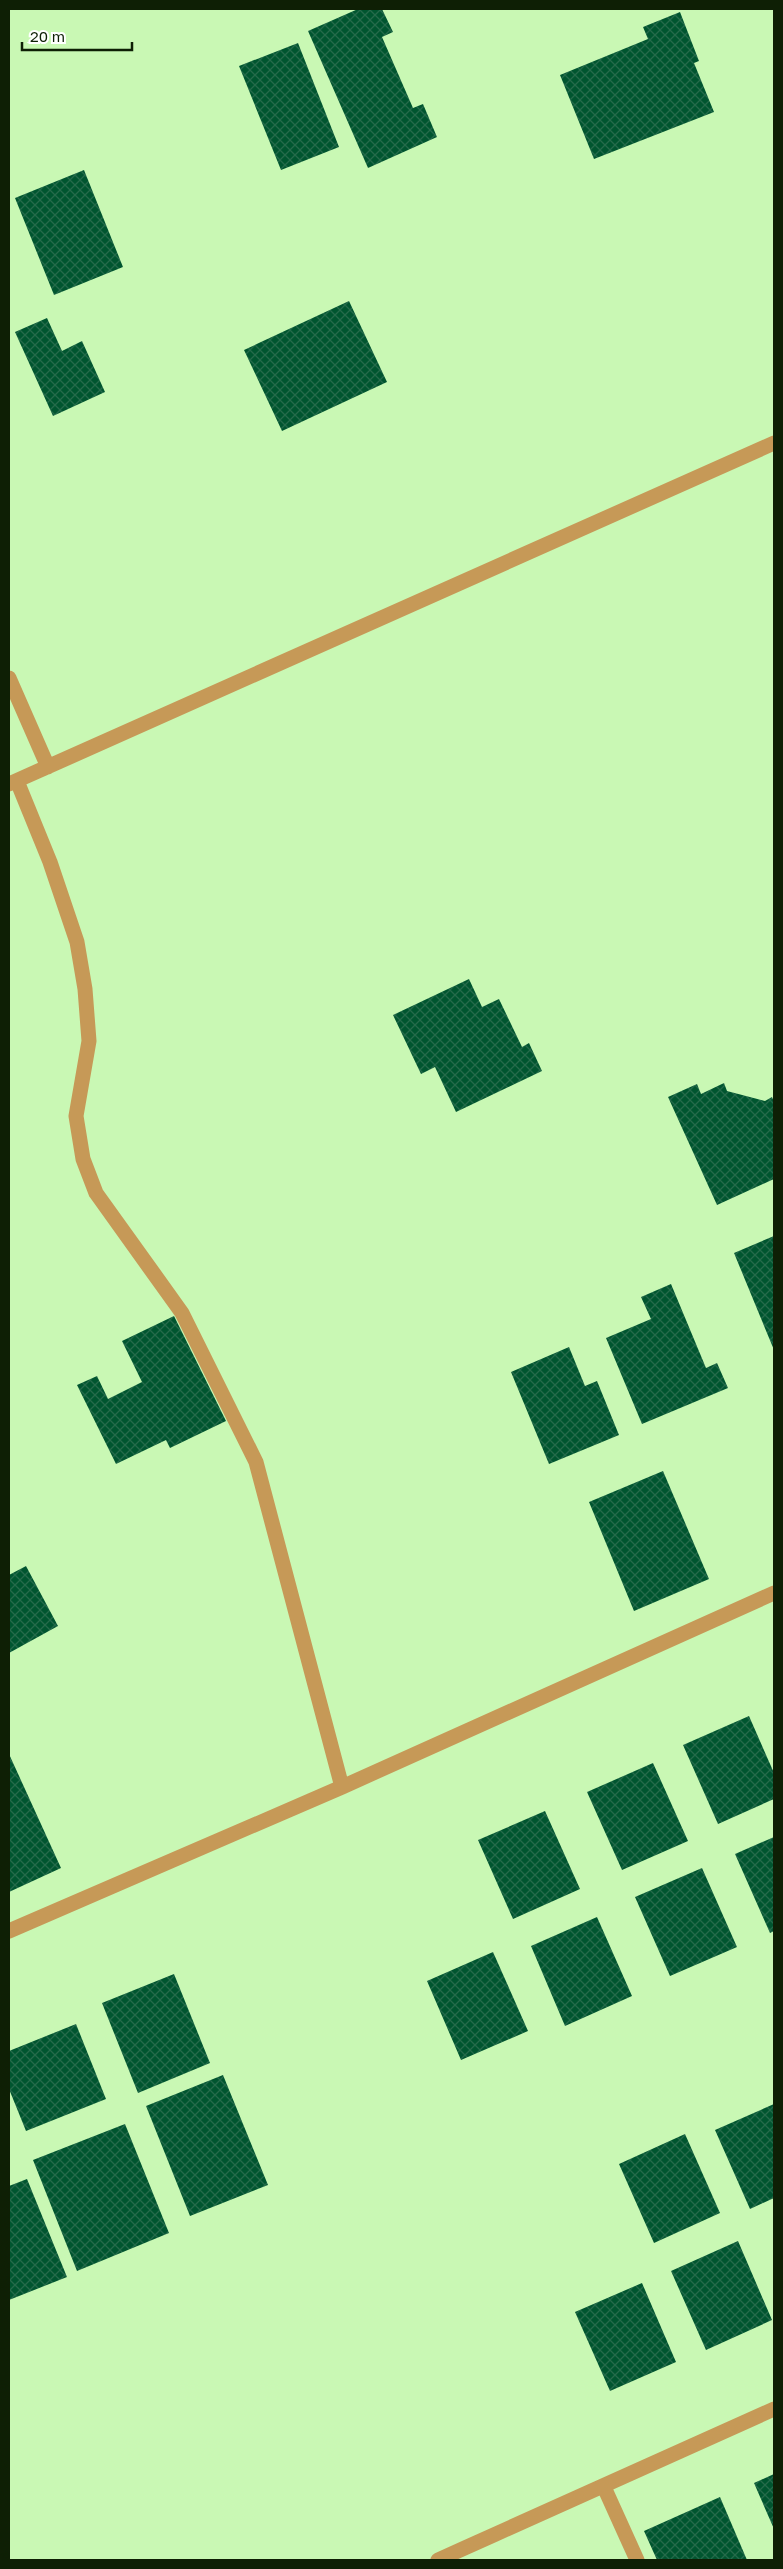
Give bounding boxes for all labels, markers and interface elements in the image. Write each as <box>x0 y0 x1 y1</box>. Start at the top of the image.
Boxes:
scale bar <box>22 20 132 52</box>
text: 20 m <box>30 27 65 45</box>

